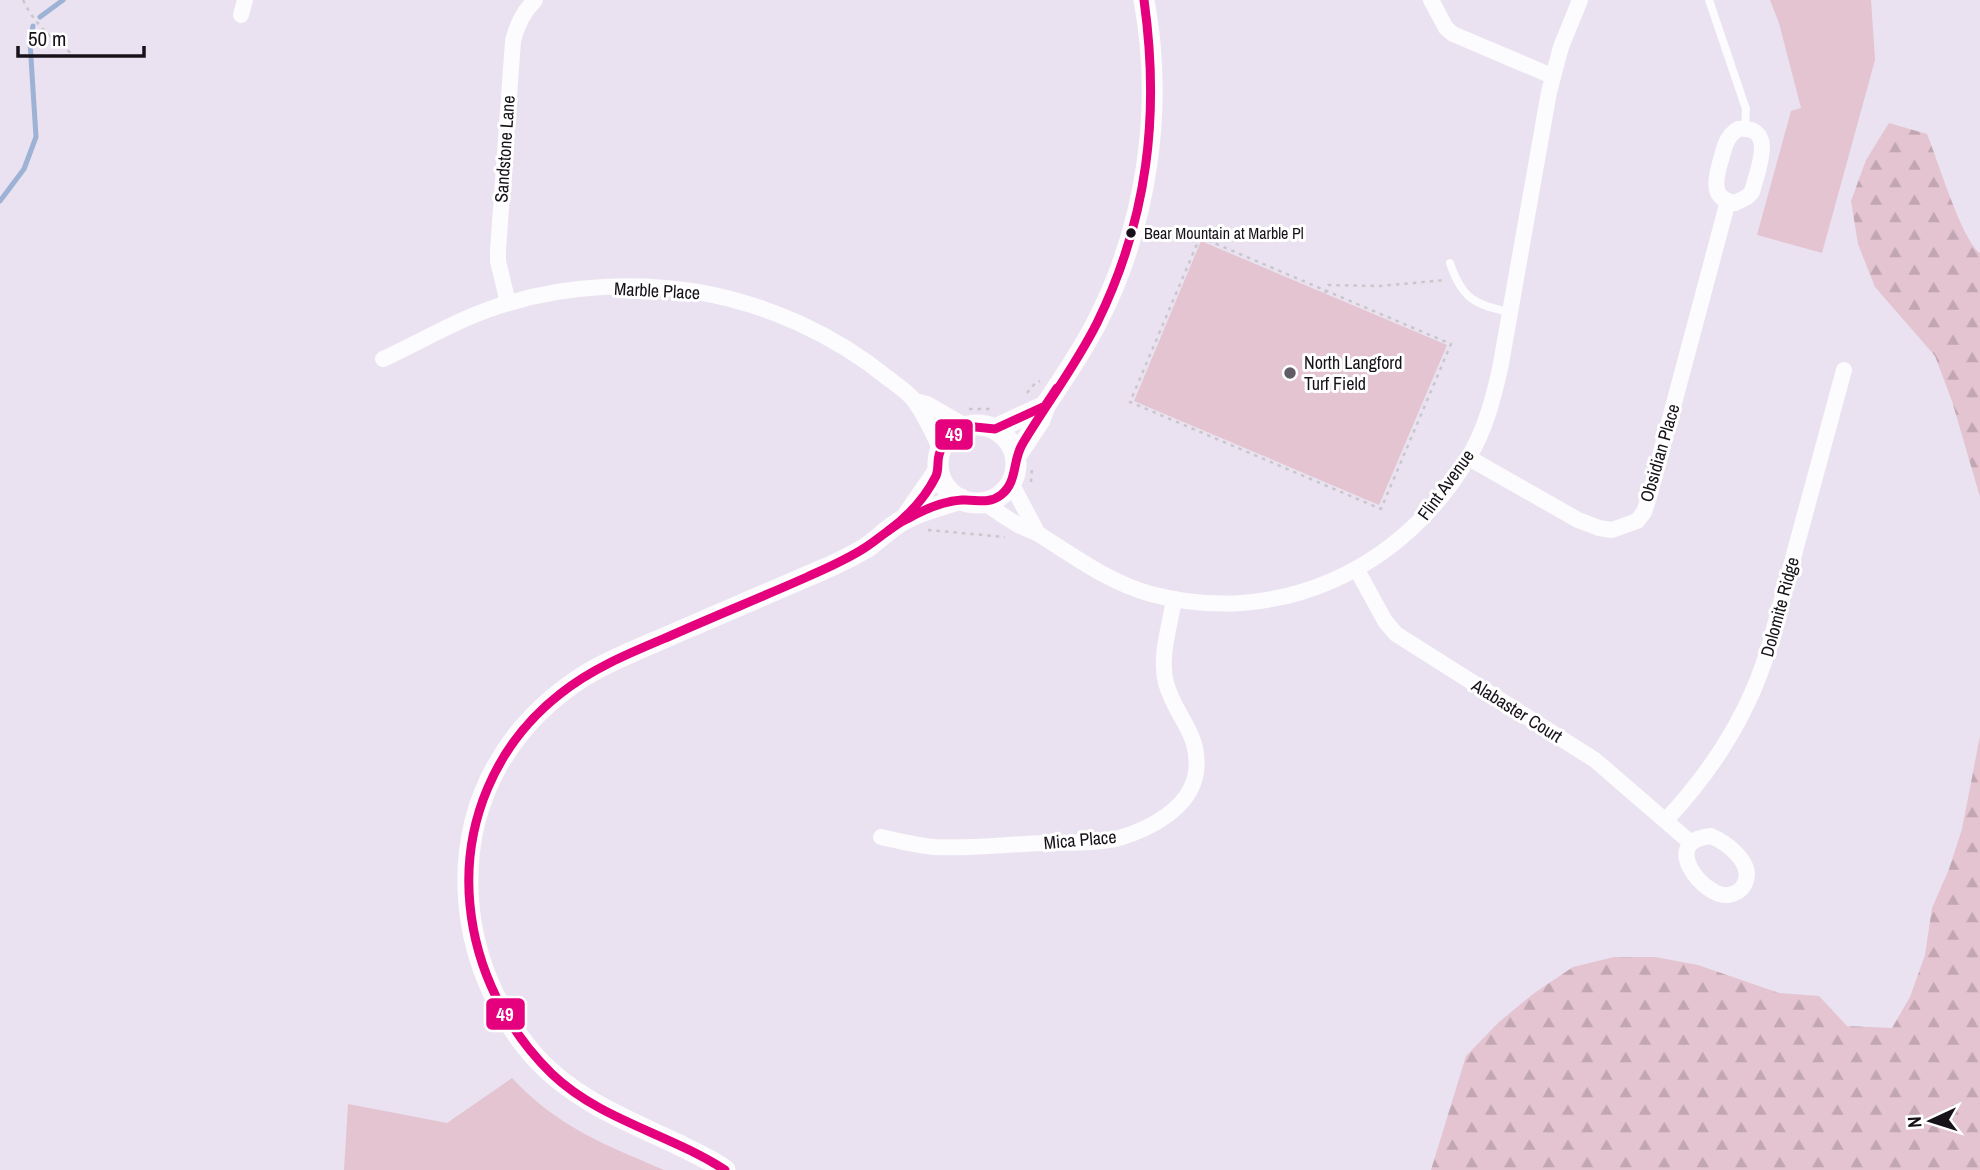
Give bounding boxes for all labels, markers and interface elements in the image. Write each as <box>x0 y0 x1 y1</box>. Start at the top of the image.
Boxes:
scale bar <box>18 14 144 58</box>
text: 50 m <box>28 24 66 53</box>
street label: Sandstone Lane <box>488 94 521 203</box>
place label: Bear Mountain at Marble Pl <box>1144 222 1304 244</box>
marker: Bear Mountain at Marble Pl <box>1124 226 1138 240</box>
street label: Marble Place <box>613 276 701 305</box>
place label: North Langford Turf Field <box>1304 350 1402 396</box>
marker: North Langford Turf Field <box>1282 365 1298 381</box>
street label: Obsidian Place <box>1634 401 1685 505</box>
line badge: 49 <box>934 418 974 451</box>
text: 49 <box>945 421 963 447</box>
street label: Flint Avenue <box>1411 444 1480 525</box>
street label: Dolomite Ridge <box>1754 554 1805 660</box>
street label: Alabaster Court <box>1466 672 1567 748</box>
street label: Mica Place <box>1042 824 1117 855</box>
line badge: 49 <box>485 997 526 1031</box>
text: 49 <box>496 1001 514 1027</box>
north arrow <box>1896 1086 1966 1156</box>
text: N <box>1901 1116 1927 1129</box>

